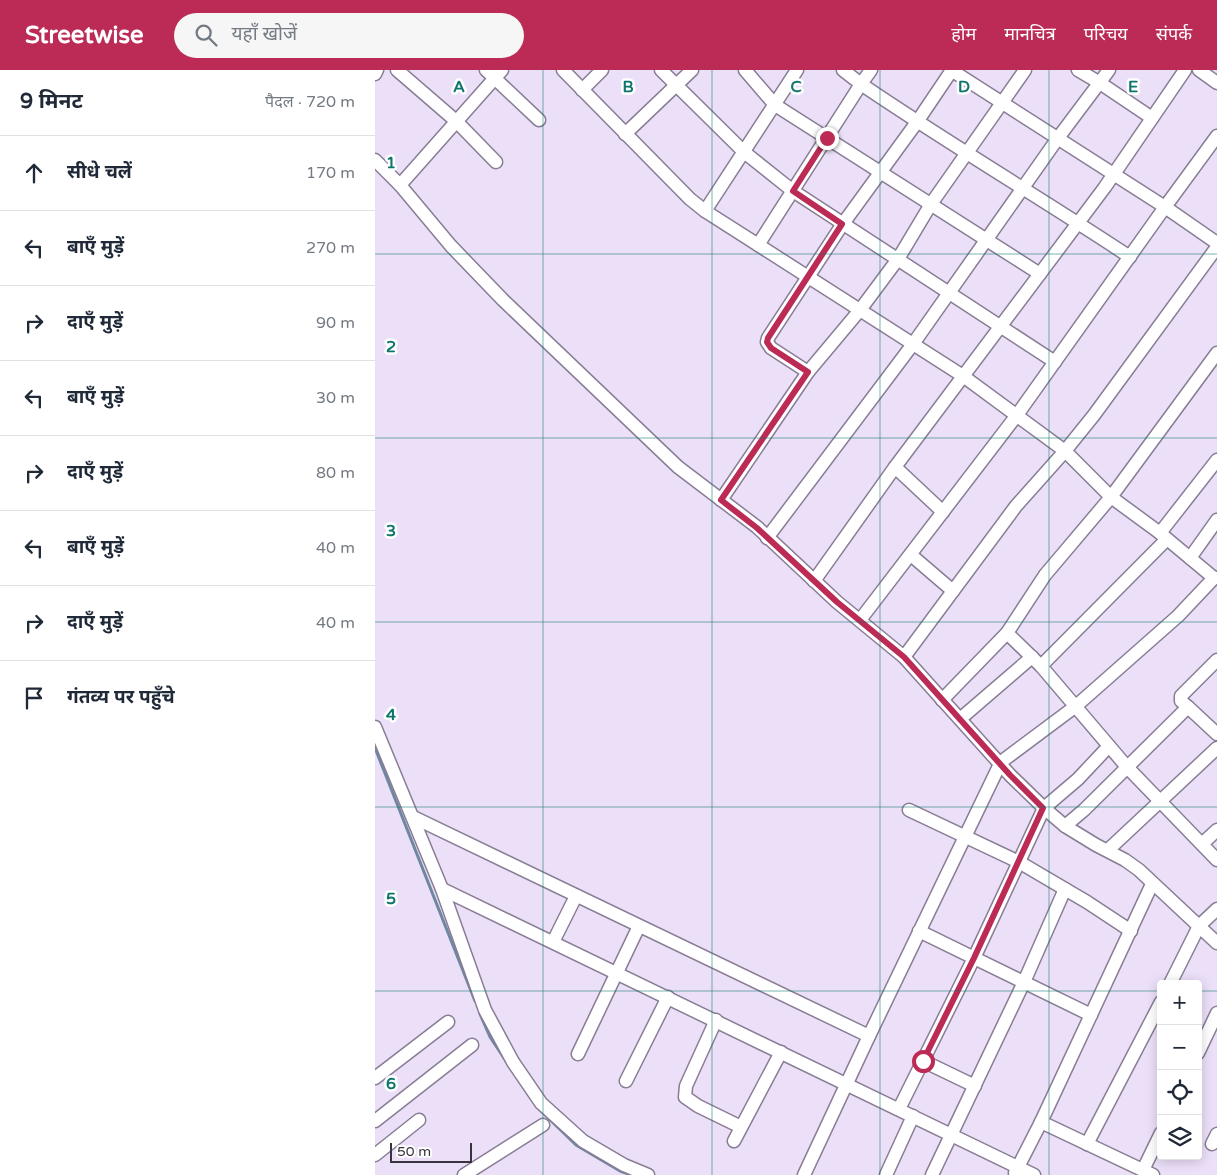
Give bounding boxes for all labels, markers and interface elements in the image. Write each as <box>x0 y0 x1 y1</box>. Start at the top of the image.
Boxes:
search box <box>174 13 524 58</box>
text: Streetwise <box>25 21 144 50</box>
icon: search <box>192 21 220 49</box>
text: यहाँ खोजें <box>232 23 297 45</box>
text: होम <box>951 23 976 45</box>
text: मानचित्र <box>1004 23 1056 45</box>
text: परिचय <box>1084 23 1128 45</box>
text: संपर्क <box>1156 23 1192 45</box>
text: A <box>453 77 465 97</box>
text: B <box>622 77 634 97</box>
text: C <box>790 77 802 97</box>
text: D <box>958 77 970 97</box>
text: E <box>1128 77 1138 97</box>
text: 9 मिनट <box>20 89 83 114</box>
text: पैदल · 720 m <box>265 92 355 112</box>
route end <box>816 127 839 150</box>
text: 1 <box>386 153 396 173</box>
icon: ahead <box>20 159 48 187</box>
text: सीधे चलें <box>67 161 132 183</box>
text: 170 m <box>306 163 355 183</box>
icon: left <box>20 234 48 262</box>
text: बाएँ मुड़ें <box>67 236 124 258</box>
text: 270 m <box>306 238 355 258</box>
icon: right <box>20 309 48 337</box>
text: दाएँ मुड़ें <box>67 311 123 333</box>
text: 90 m <box>316 313 355 333</box>
text: 2 <box>386 337 396 357</box>
icon: left <box>20 384 48 412</box>
text: बाएँ मुड़ें <box>67 386 124 408</box>
text: 30 m <box>316 388 355 408</box>
icon: right <box>20 459 48 487</box>
text: दाएँ मुड़ें <box>67 461 123 483</box>
text: 80 m <box>316 463 355 483</box>
text: 3 <box>386 521 396 541</box>
icon: left <box>20 534 48 562</box>
text: बाएँ मुड़ें <box>67 536 124 558</box>
text: 40 m <box>316 538 355 558</box>
icon: right <box>20 609 48 637</box>
text: दाएँ मुड़ें <box>67 611 123 633</box>
text: 40 m <box>316 613 355 633</box>
icon: arrive <box>20 684 48 712</box>
text: गंतव्य पर पहुँचे <box>67 686 175 708</box>
text: 4 <box>386 705 396 725</box>
text: 5 <box>386 889 396 909</box>
map controls <box>1157 980 1202 1160</box>
button: + <box>1157 980 1202 1025</box>
button: − <box>1157 1025 1202 1070</box>
route start <box>912 1050 935 1073</box>
button: locate <box>1157 1070 1202 1115</box>
text: 6 <box>386 1074 396 1094</box>
button: layers <box>1157 1115 1202 1160</box>
scale bar <box>390 1140 473 1163</box>
text: 50 m <box>397 1143 431 1160</box>

